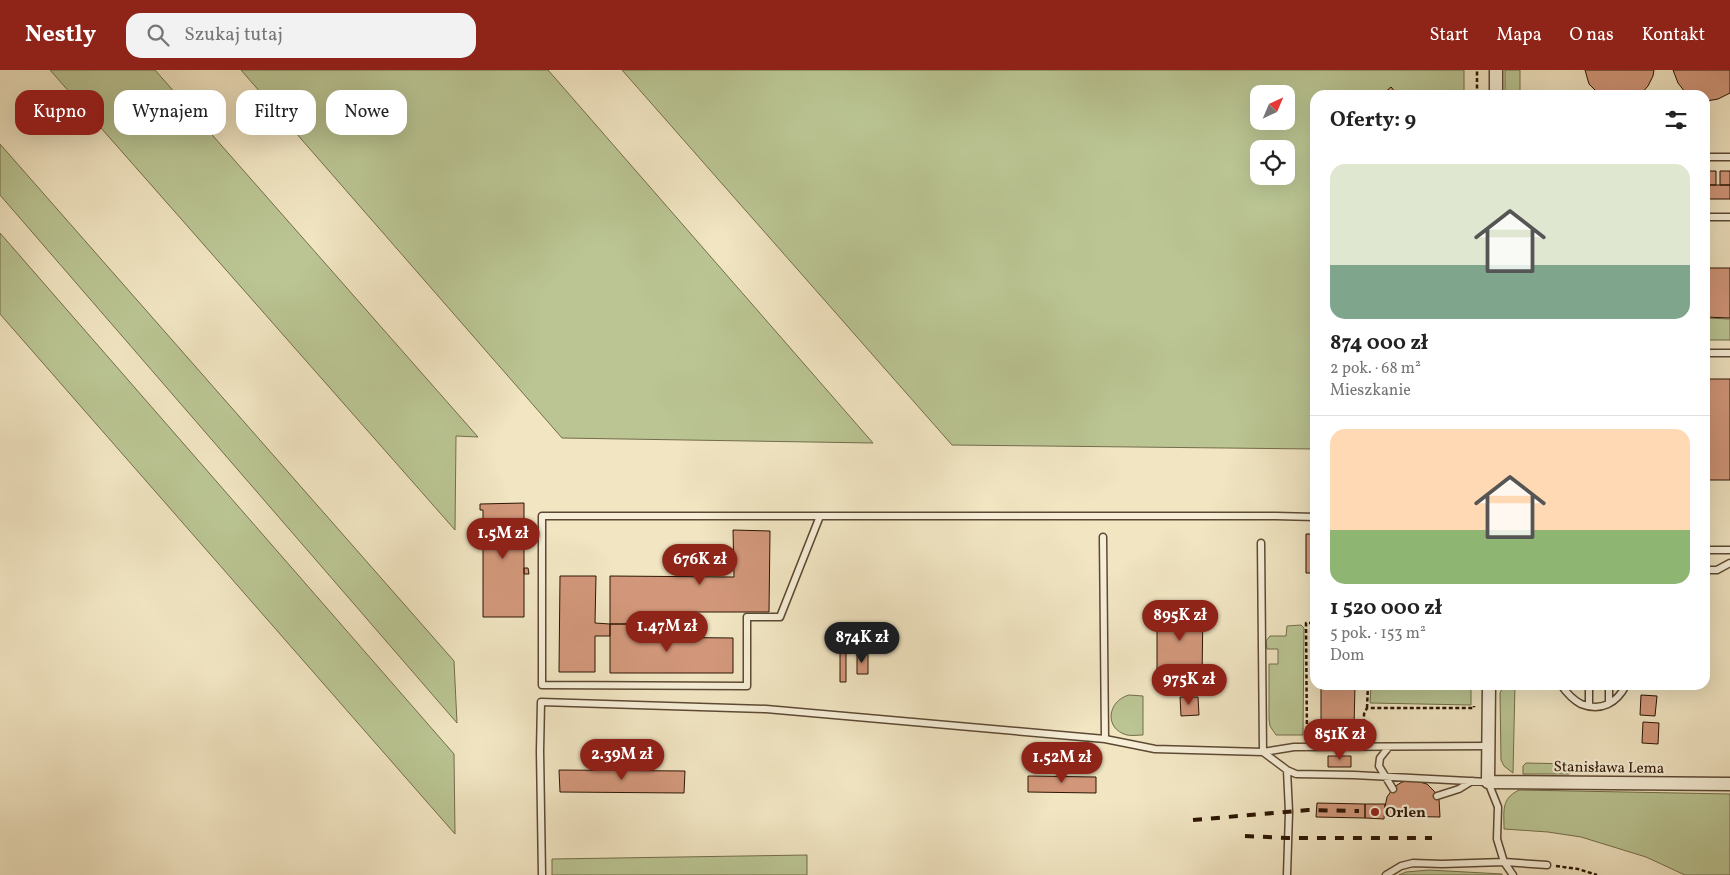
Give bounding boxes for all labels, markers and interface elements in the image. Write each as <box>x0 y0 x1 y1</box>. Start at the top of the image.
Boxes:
search box <box>126 13 476 58</box>
text: Nestly <box>25 18 96 52</box>
icon: search <box>144 21 172 49</box>
text: Szukaj tutaj <box>184 22 283 48</box>
text: Start <box>1430 23 1469 48</box>
text: Mapa <box>1497 23 1542 48</box>
text: O nas <box>1570 23 1614 48</box>
text: Kontakt <box>1642 23 1705 48</box>
north arrow <box>1250 85 1295 130</box>
map controls <box>1250 85 1295 185</box>
chip: Kupno <box>15 90 104 135</box>
chip: Wynajem <box>114 90 226 135</box>
chip: Filtry <box>236 90 316 135</box>
chip: Nowe <box>326 90 407 135</box>
text: Oferty: 9 <box>1330 106 1416 135</box>
icon: filters <box>1662 106 1690 134</box>
button: locate <box>1250 140 1295 185</box>
icon: home <box>1465 196 1555 286</box>
text: 874 000 zł <box>1330 329 1428 358</box>
text: 2 pok. · 68 m² <box>1330 358 1421 380</box>
text: Mieszkanie <box>1330 380 1411 402</box>
icon: home <box>1465 462 1555 552</box>
pin: 1.5M zł <box>457 518 549 560</box>
text: 1.5M zł <box>478 523 528 545</box>
pin: 676K zł <box>654 544 746 586</box>
text: 676K zł <box>673 549 727 571</box>
text: 1 520 000 zł <box>1330 594 1442 623</box>
pin: 895K zł <box>1134 600 1226 642</box>
text: 895K zł <box>1153 605 1207 627</box>
pin: 1.47M zł <box>615 610 719 653</box>
text: 1.47M zł <box>637 616 697 638</box>
pin: 874K zł <box>816 622 908 664</box>
text: 5 pok. · 153 m² <box>1330 623 1426 645</box>
text: 874K zł <box>835 627 889 649</box>
text: Dom <box>1330 645 1364 667</box>
pin: 975K zł <box>1143 664 1235 706</box>
text: 975K zł <box>1163 669 1215 691</box>
pin: 851K zł <box>1294 718 1386 761</box>
text: 851K zł <box>1315 724 1365 746</box>
pin: 2.39M zł <box>570 738 674 781</box>
pin: 1.52M zł <box>1010 742 1114 784</box>
text: 2.39M zł <box>591 744 653 766</box>
text: 1.52M zł <box>1032 747 1092 769</box>
street label: Stanisława Lema <box>1553 757 1665 780</box>
place label: Orlen <box>1385 803 1426 824</box>
marker: Orlen <box>1369 806 1381 818</box>

